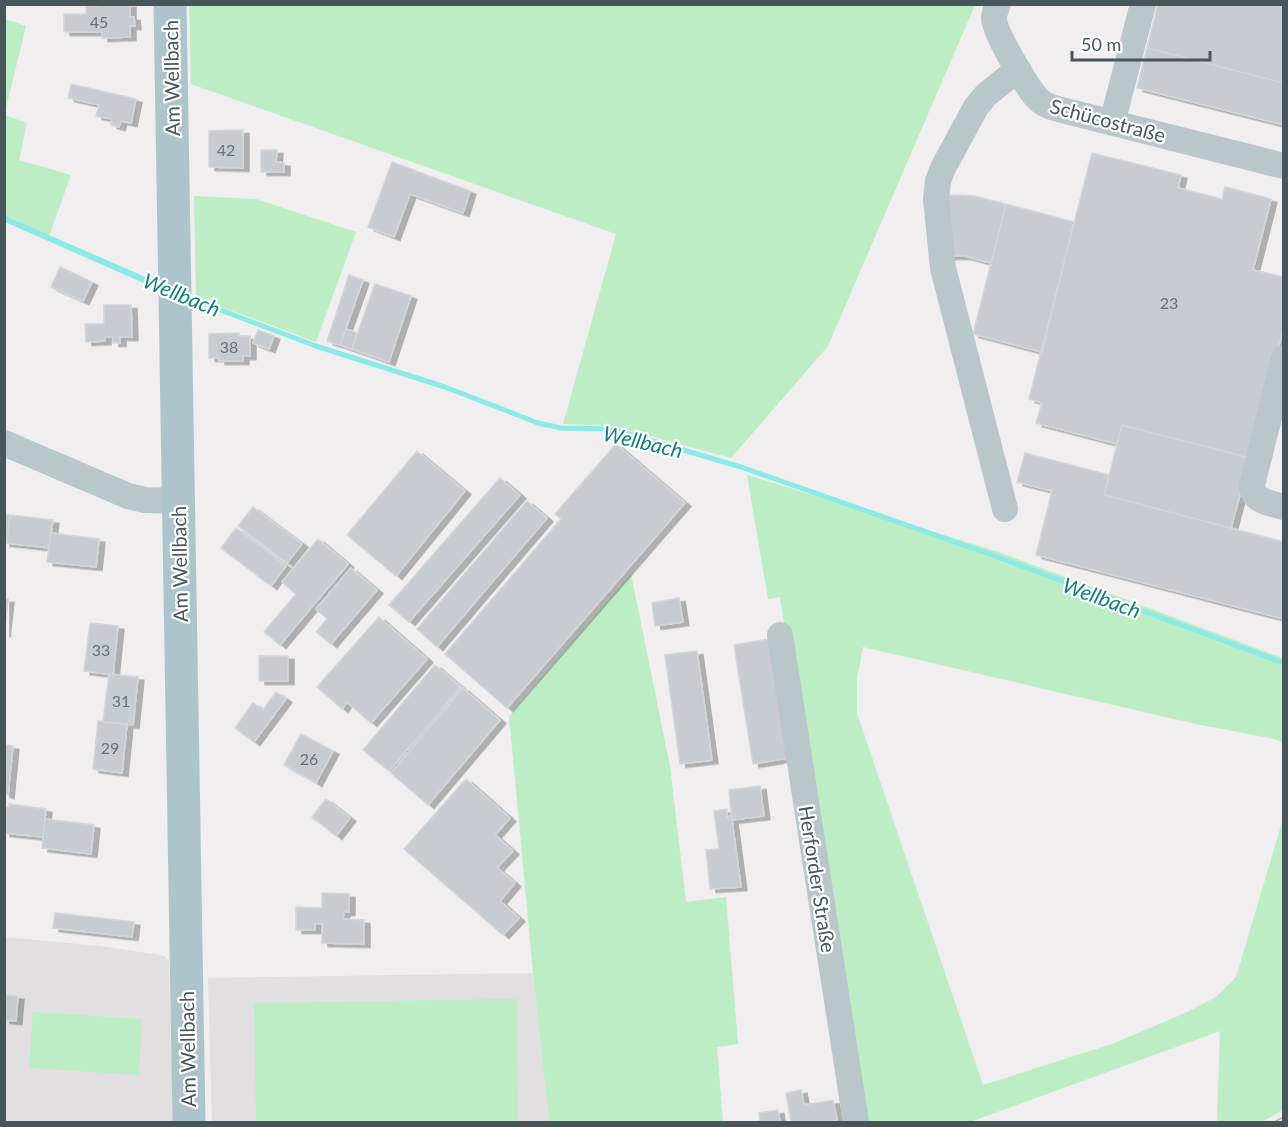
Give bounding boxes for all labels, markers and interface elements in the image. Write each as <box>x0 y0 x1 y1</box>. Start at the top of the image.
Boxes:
house number: 45 <box>90 12 108 31</box>
street label: Am Wellbach <box>158 20 184 136</box>
scale bar <box>1072 24 1210 62</box>
text: 50 m <box>1081 33 1121 55</box>
street label: Schücostraße <box>1048 93 1168 147</box>
house number: 42 <box>217 140 235 159</box>
water label: Wellbach <box>140 267 224 321</box>
house number: 23 <box>1160 293 1178 312</box>
house number: 38 <box>220 337 238 356</box>
water label: Wellbach <box>601 420 685 462</box>
street label: Am Wellbach <box>166 506 192 622</box>
water label: Wellbach <box>1060 571 1144 623</box>
house number: 33 <box>92 640 110 659</box>
house number: 31 <box>112 691 130 710</box>
house number: 29 <box>101 738 119 757</box>
house number: 26 <box>300 749 318 768</box>
street label: Herforder Straße <box>795 804 841 954</box>
street label: Am Wellbach <box>174 991 200 1107</box>

